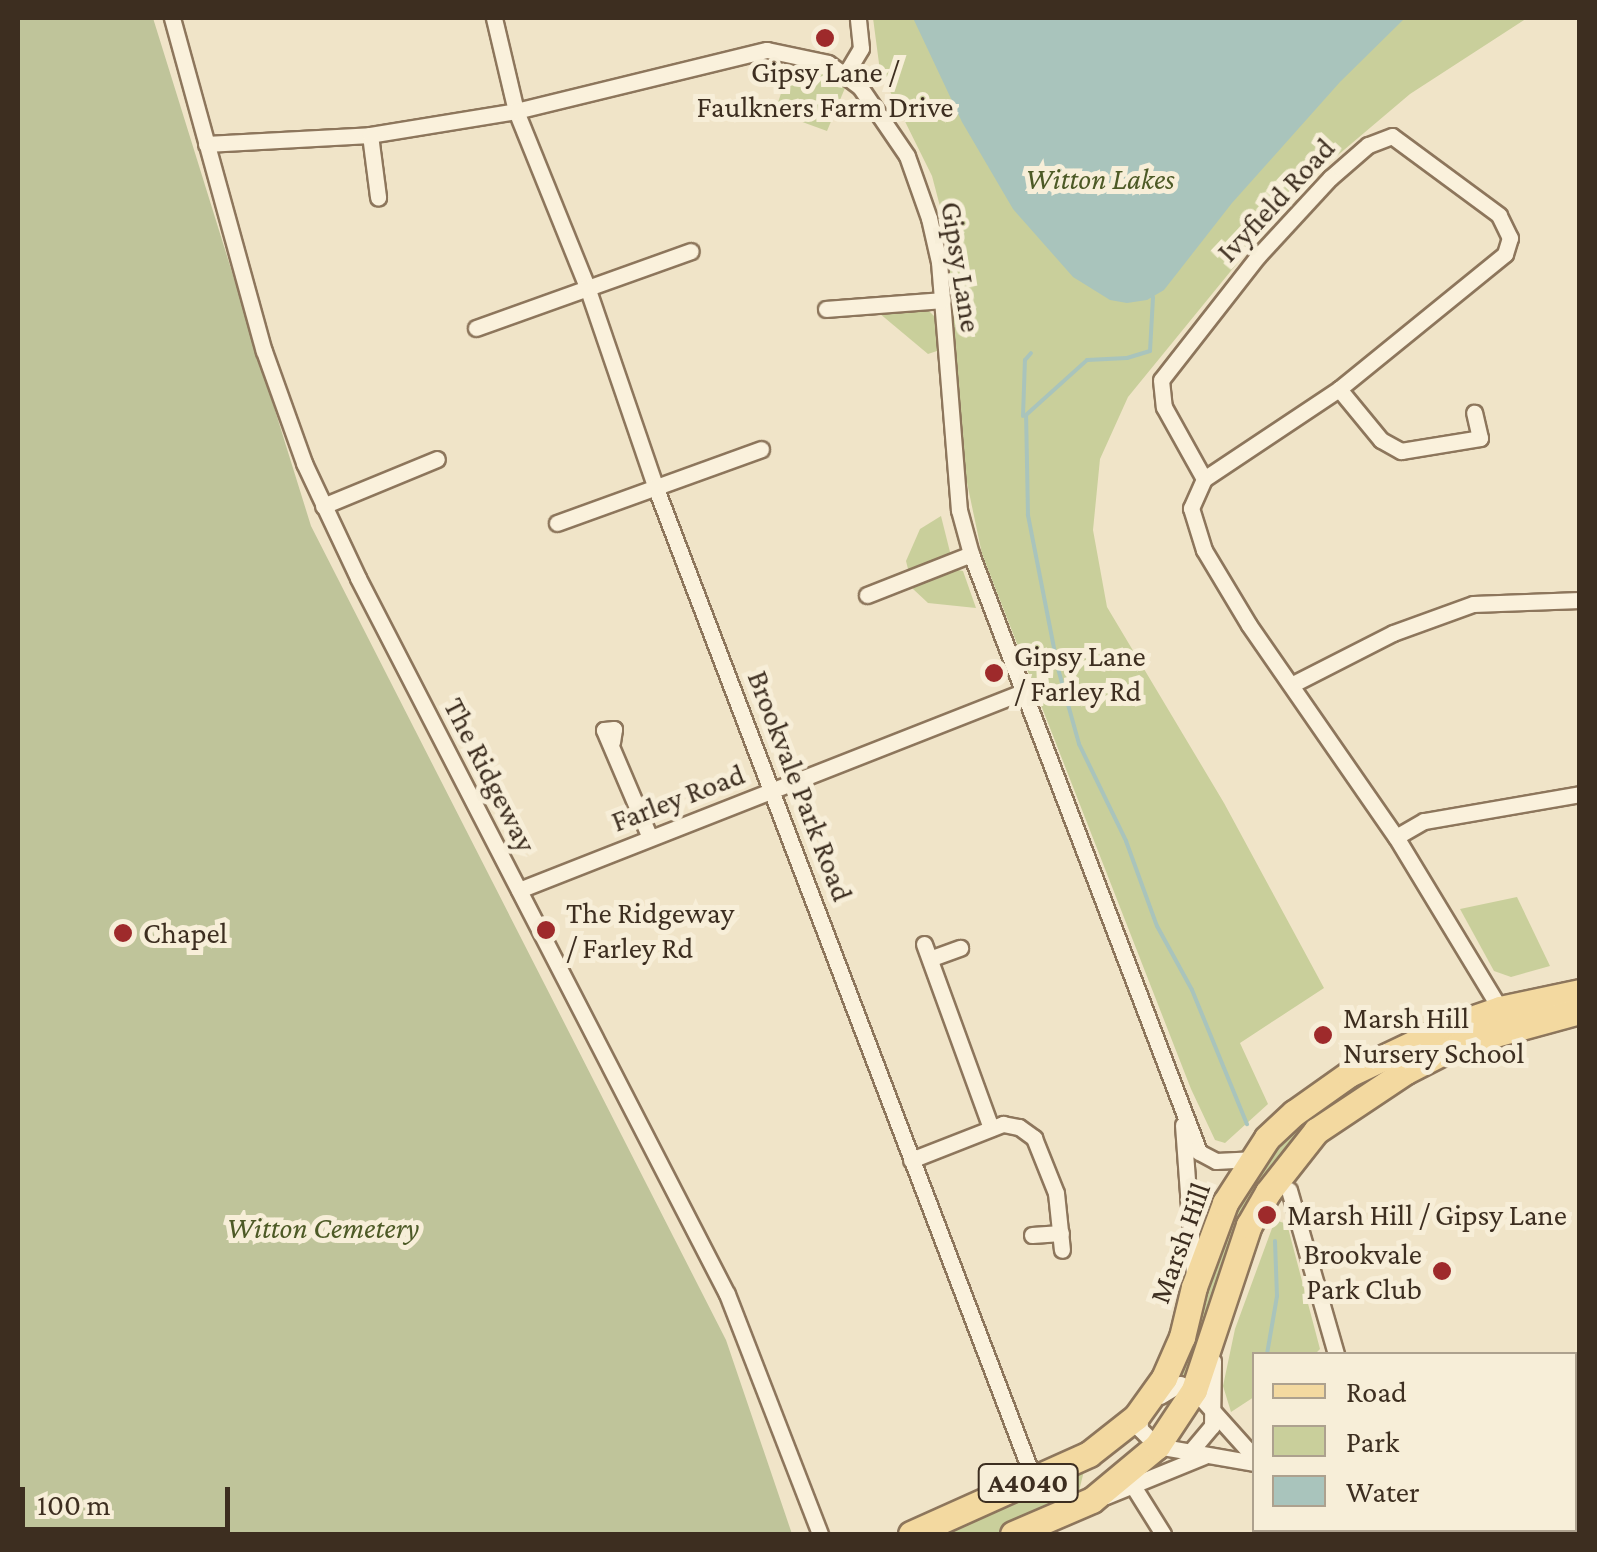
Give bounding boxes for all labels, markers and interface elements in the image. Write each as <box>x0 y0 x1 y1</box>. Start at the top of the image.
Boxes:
marker: Gipsy Lane / Faulkners Farm Drive <box>814 27 836 49</box>
place label: Gipsy Lane / Faulkners Farm Drive <box>697 54 953 124</box>
street label: Ivyfield Road <box>1209 130 1343 270</box>
park label: Witton Lakes <box>1025 161 1175 197</box>
street label: Gipsy Lane <box>933 199 989 335</box>
place label: Gipsy Lane / Farley Rd <box>1014 638 1146 708</box>
marker: Gipsy Lane / Farley Rd <box>983 662 1005 684</box>
street label: Brookvale Park Road <box>739 666 861 906</box>
street label: The Ridgeway <box>436 692 544 858</box>
street label: Farley Road <box>606 756 750 840</box>
place label: The Ridgeway / Farley Rd <box>566 895 734 966</box>
place label: Chapel <box>143 915 227 951</box>
marker: The Ridgeway / Farley Rd <box>535 919 557 941</box>
marker: Chapel <box>112 922 134 944</box>
place label: Marsh Hill Nursery School <box>1343 1000 1524 1070</box>
marker: Marsh Hill Nursery School <box>1312 1024 1334 1046</box>
street label: Marsh Hill <box>1142 1178 1218 1308</box>
place label: Marsh Hill / Gipsy Lane <box>1287 1197 1567 1233</box>
marker: Marsh Hill / Gipsy Lane <box>1256 1204 1278 1226</box>
park label: Witton Cemetery <box>227 1210 419 1246</box>
place label: Brookvale Park Club <box>1303 1236 1422 1306</box>
marker: Brookvale Park Club <box>1431 1260 1453 1282</box>
legend <box>1252 1352 1577 1532</box>
text: Road <box>1346 1375 1407 1408</box>
text: Park <box>1346 1425 1399 1458</box>
road number: A4040 <box>976 1460 1080 1506</box>
scale bar <box>25 1467 235 1529</box>
text: Water <box>1346 1475 1420 1508</box>
text: 100 m <box>37 1488 111 1521</box>

